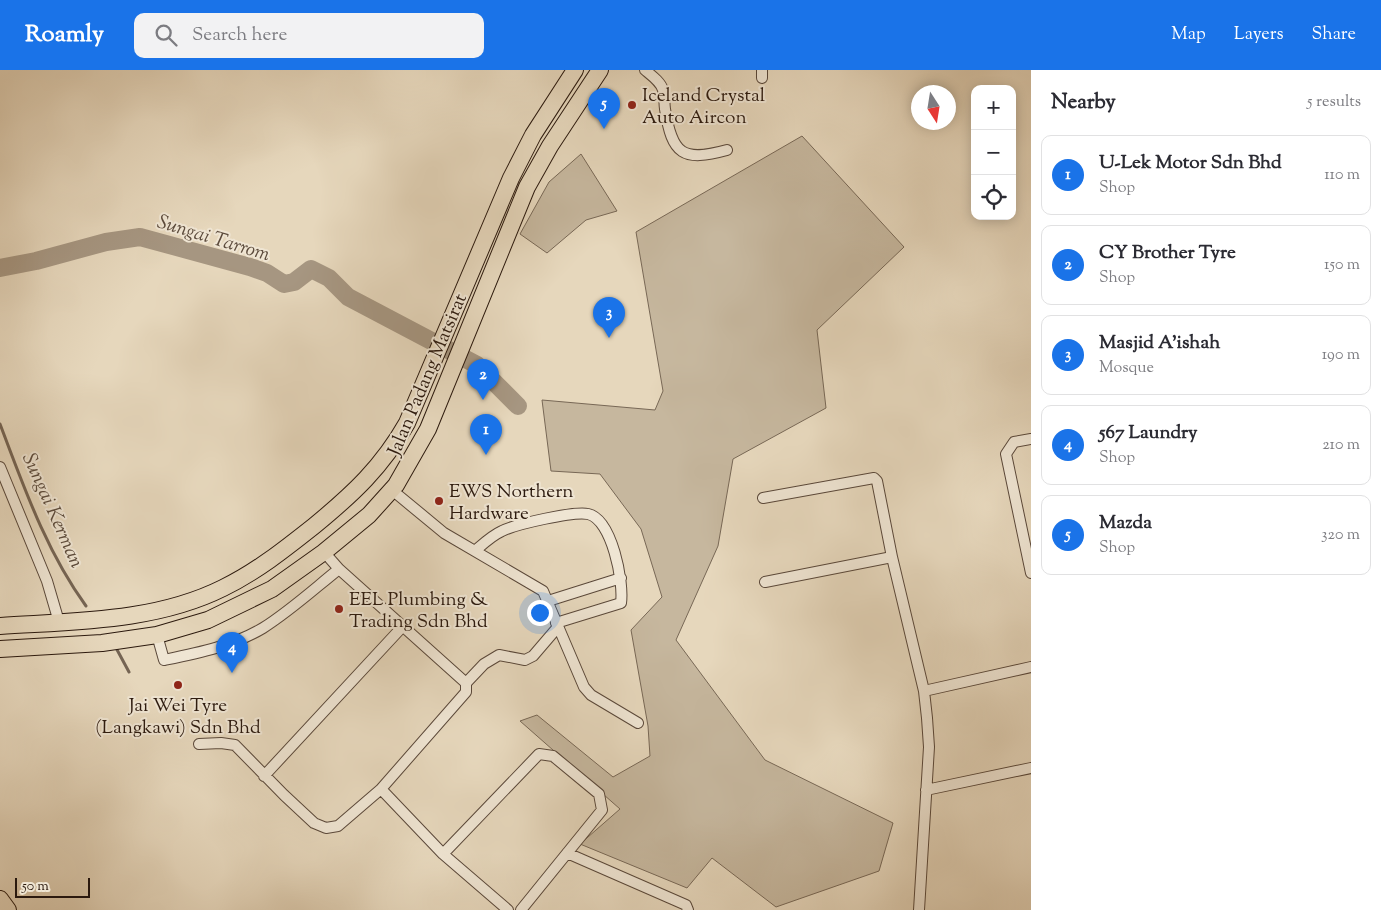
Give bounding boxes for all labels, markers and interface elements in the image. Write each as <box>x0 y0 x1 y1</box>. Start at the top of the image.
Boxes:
search box <box>134 13 484 58</box>
text: Roamly <box>25 18 104 52</box>
icon: search <box>152 21 180 49</box>
text: Search here <box>192 22 287 49</box>
text: Map <box>1171 22 1206 48</box>
text: Layers <box>1234 22 1284 48</box>
text: Share <box>1312 22 1356 48</box>
place label: Iceland Crystal Auto Aircon <box>642 83 765 132</box>
north arrow <box>911 85 956 130</box>
map controls <box>971 85 1016 220</box>
button: + <box>971 85 1016 130</box>
pin: 5 <box>588 88 620 129</box>
text: Nearby <box>1051 88 1116 118</box>
text: 5 results <box>1307 91 1361 114</box>
marker: Iceland Crystal Auto Aircon <box>626 99 638 111</box>
button: − <box>971 130 1016 175</box>
text: U-Lek Motor Sdn Bhd <box>1099 150 1282 177</box>
text: 1 <box>1065 164 1071 187</box>
text: 110 m <box>1324 164 1360 187</box>
button: locate <box>971 175 1016 220</box>
text: Shop <box>1099 177 1135 200</box>
water label: Sungai Tarrom <box>153 208 273 270</box>
text: CY Brother Tyre <box>1099 240 1236 267</box>
text: 2 <box>1064 254 1072 277</box>
text: 150 m <box>1324 254 1360 277</box>
text: Shop <box>1099 267 1135 290</box>
street label: Jalan Padang Matsirat <box>382 289 475 461</box>
pin: 3 <box>593 297 625 338</box>
text: Masjid A'ishah <box>1099 330 1220 357</box>
text: 3 <box>1065 344 1071 367</box>
text: 190 m <box>1322 344 1360 367</box>
text: Mosque <box>1099 357 1154 380</box>
pin: 2 <box>467 359 499 400</box>
pin: 1 <box>470 414 502 455</box>
text: 567 Laundry <box>1099 420 1198 447</box>
text: 4 <box>1064 434 1072 457</box>
text: 210 m <box>1322 434 1360 457</box>
text: Shop <box>1099 447 1135 470</box>
water label: Sungai Kerman <box>13 449 90 574</box>
place label: EWS Northern Hardware <box>449 479 574 528</box>
marker: EWS Northern Hardware <box>433 495 445 507</box>
text: Mazda <box>1099 510 1152 537</box>
text: 5 <box>1065 524 1071 547</box>
text: 320 m <box>1321 524 1360 547</box>
text: Shop <box>1099 537 1135 560</box>
place label: EEL Plumbing & Trading Sdn Bhd <box>349 587 488 636</box>
your location <box>527 600 553 626</box>
marker: EEL Plumbing & Trading Sdn Bhd <box>333 603 345 615</box>
pin: 4 <box>216 632 248 673</box>
marker: Jai Wei Tyre (Langkawi) Sdn Bhd <box>172 679 184 691</box>
place label: Jai Wei Tyre (Langkawi) Sdn Bhd <box>95 693 261 742</box>
scale bar <box>15 875 90 898</box>
text: 50 m <box>22 877 49 897</box>

